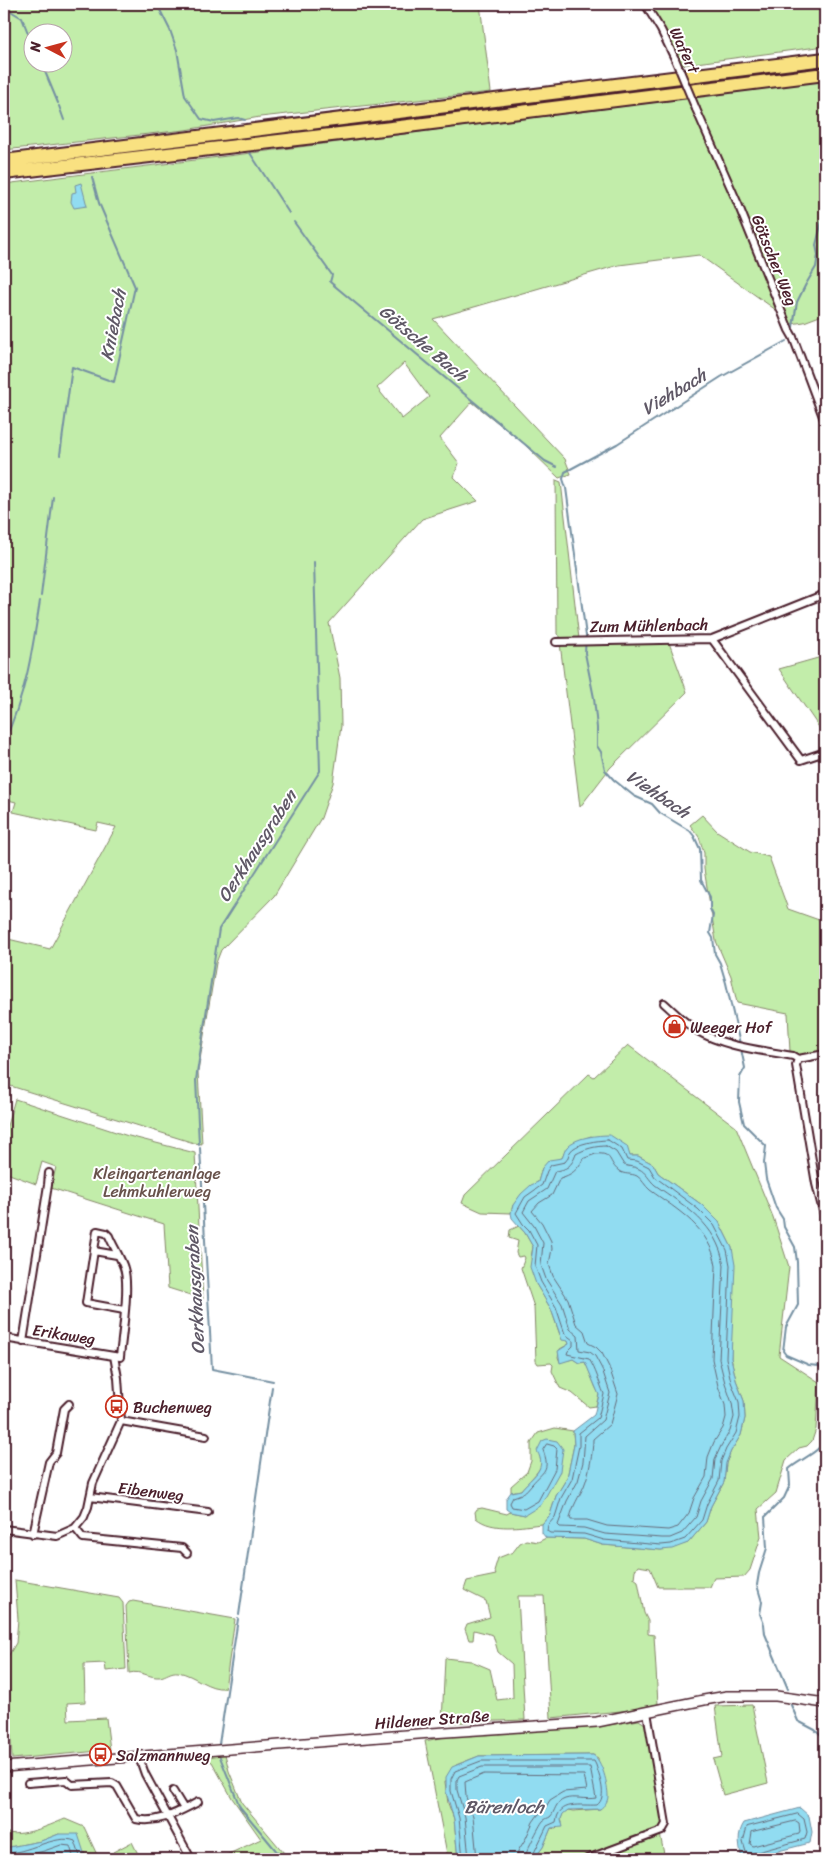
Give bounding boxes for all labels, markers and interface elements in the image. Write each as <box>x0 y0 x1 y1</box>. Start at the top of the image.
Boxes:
north arrow <box>22 22 72 72</box>
street label: Wafert <box>661 22 708 79</box>
text: N <box>23 40 49 54</box>
street label: Götscher Weg <box>743 210 806 310</box>
water label: Kniebach <box>90 285 136 363</box>
water label: Götsche Bach <box>371 296 476 391</box>
water label: Viehbach <box>635 359 714 424</box>
street label: Zum Mühlenbach <box>589 610 709 641</box>
water label: Viehbach <box>619 761 698 828</box>
water label: Oerkhausgraben <box>209 781 307 909</box>
place label: Weeger Hof <box>690 1013 774 1042</box>
shop icon: Weeger Hof <box>662 1015 686 1039</box>
park label: Kleingartenanlage Lehmkuhlerweg <box>93 1159 221 1206</box>
water label: Oerkhausgraben <box>176 1223 214 1355</box>
street label: Erikaweg <box>30 1315 97 1354</box>
place label: Buchenweg <box>133 1393 212 1422</box>
bus stop icon: Buchenweg <box>105 1395 129 1419</box>
street label: Eibenweg <box>117 1473 185 1510</box>
street label: Hildener Straße <box>374 1701 490 1738</box>
place label: Salzmannweg <box>116 1741 211 1770</box>
bus stop icon: Salzmannweg <box>88 1743 112 1767</box>
water label: Bärenloch <box>464 1791 545 1823</box>

